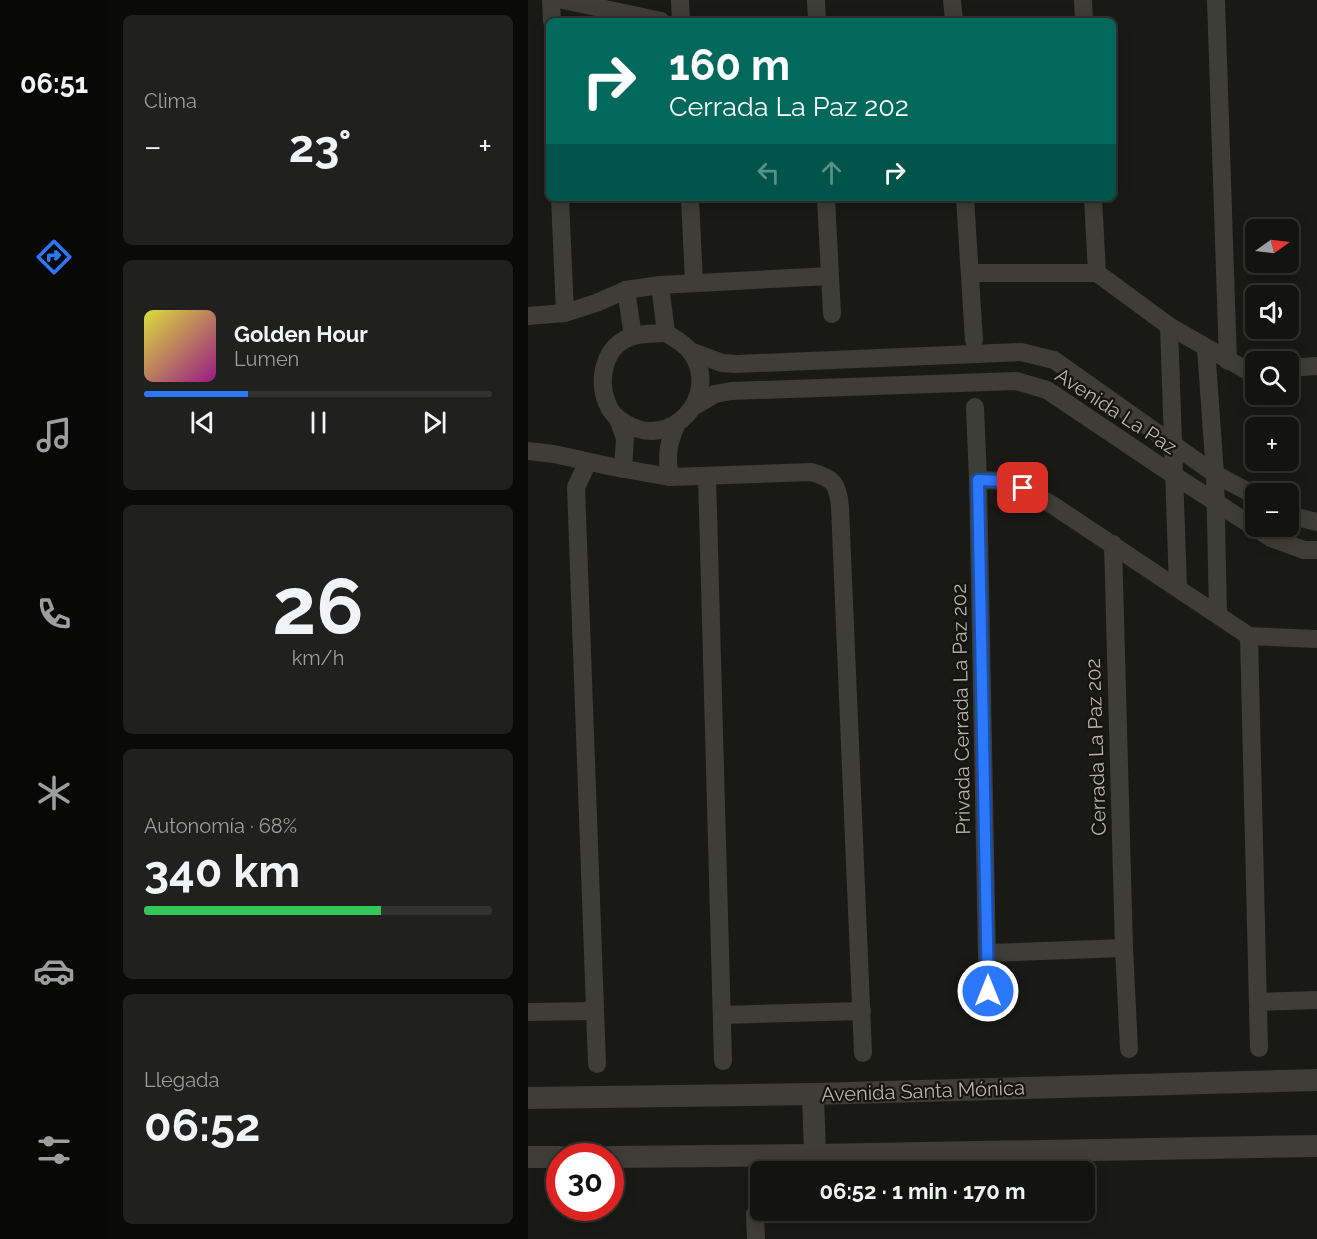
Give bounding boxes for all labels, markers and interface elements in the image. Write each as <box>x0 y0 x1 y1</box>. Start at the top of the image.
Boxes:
text: 160 m <box>669 41 790 90</box>
icon: right <box>570 42 648 120</box>
text: 06:51 <box>20 68 88 99</box>
text: Clima <box>144 89 197 113</box>
text: Cerrada La Paz 202 <box>669 91 909 122</box>
text: 23° <box>289 120 351 173</box>
text: − <box>144 127 162 166</box>
text: + <box>478 127 492 166</box>
icon: left <box>752 156 785 189</box>
icon: ahead <box>815 156 848 189</box>
icon: right <box>878 156 911 189</box>
north arrow <box>1245 219 1299 273</box>
map controls <box>1245 219 1299 537</box>
icon: directions <box>33 236 75 278</box>
button: sound <box>1245 285 1299 339</box>
text: Golden Hour <box>234 321 368 347</box>
text: Lumen <box>234 347 299 371</box>
button: search <box>1245 351 1299 405</box>
street label: Avenida La Paz <box>1051 363 1181 459</box>
icon: previous <box>186 406 219 439</box>
icon: pause <box>302 406 335 439</box>
icon: next <box>418 406 451 439</box>
icon: music <box>33 414 75 456</box>
button: + <box>1245 417 1299 471</box>
pin <box>997 462 1048 513</box>
icon: arrive <box>1006 471 1039 504</box>
button: − <box>1245 483 1299 537</box>
text: 26 <box>272 561 364 652</box>
street label: Privada Cerrada La Paz 202 <box>947 583 975 835</box>
icon: phone <box>33 593 75 635</box>
text: km/h <box>292 646 344 670</box>
street label: Cerrada La Paz 202 <box>1081 658 1111 836</box>
icon: climate <box>33 772 75 814</box>
text: Autonomía · 68% <box>144 814 297 838</box>
text: 340 km <box>144 845 300 898</box>
icon: car <box>33 950 75 992</box>
position arrow <box>956 959 1020 1023</box>
text: Llegada <box>144 1068 219 1092</box>
street label: Avenida Santa Mónica <box>821 1075 1025 1107</box>
text: 06:52 <box>144 1099 260 1152</box>
icon: filters <box>33 1129 75 1171</box>
speed limit sign: 30 <box>546 1143 624 1221</box>
text: 06:52 · 1 min · 170 m <box>820 1178 1025 1204</box>

